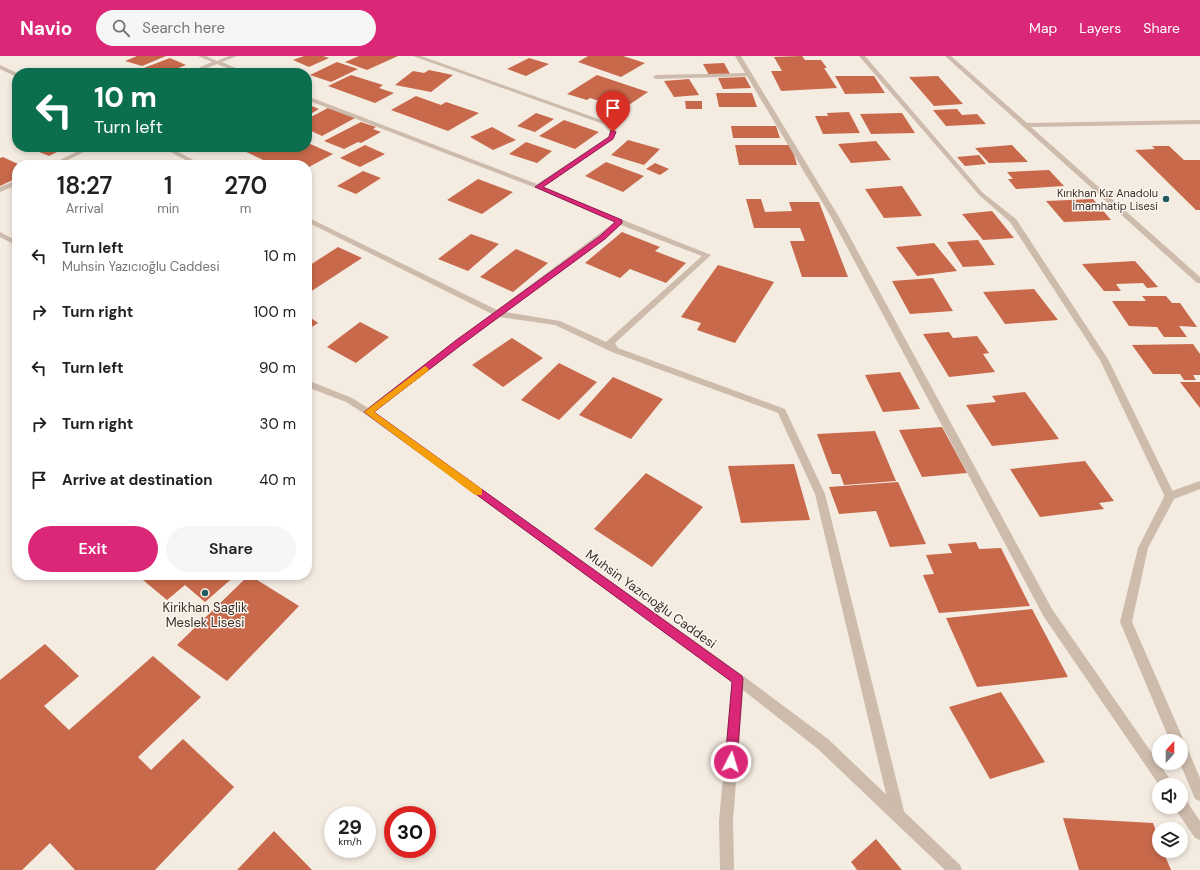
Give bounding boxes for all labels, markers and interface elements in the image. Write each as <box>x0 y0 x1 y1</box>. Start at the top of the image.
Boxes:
search box <box>96 10 376 46</box>
text: Navio <box>20 16 72 41</box>
icon: search <box>110 17 132 39</box>
text: Search here <box>142 18 225 38</box>
text: Map <box>1029 19 1057 37</box>
text: Layers <box>1079 19 1121 37</box>
text: Share <box>1143 19 1180 37</box>
text: 10 m <box>94 79 157 116</box>
icon: left <box>28 84 80 136</box>
pin <box>596 91 630 132</box>
icon: arrive <box>602 97 624 119</box>
text: Turn left <box>94 115 163 139</box>
text: 18:27 <box>57 170 112 201</box>
text: 1 <box>164 170 172 201</box>
text: 270 <box>224 170 267 201</box>
place label: Kırıkhan Kız Anadolu İmamhatip Lisesi <box>1057 186 1158 213</box>
marker: Kırıkhan Kız Anadolu İmamhatip Lisesi <box>1161 194 1171 204</box>
text: Arrival <box>66 200 104 217</box>
text: min <box>157 200 179 217</box>
text: m <box>240 200 251 217</box>
text: Turn left <box>62 238 123 258</box>
icon: left <box>28 245 50 267</box>
text: 10 m <box>264 246 296 266</box>
text: Muhsin Yazıcıoğlu Caddesi <box>62 258 220 275</box>
icon: right <box>28 301 50 323</box>
text: Turn right <box>62 302 133 322</box>
text: 100 m <box>253 302 296 322</box>
icon: left <box>28 357 50 379</box>
text: Turn left <box>62 358 123 378</box>
text: 90 m <box>259 358 296 378</box>
icon: right <box>28 413 50 435</box>
text: Turn right <box>62 414 133 434</box>
text: 30 m <box>260 414 296 434</box>
icon: arrive <box>28 469 50 491</box>
text: Arrive at destination <box>62 470 213 490</box>
text: 40 m <box>259 470 296 490</box>
button: Exit <box>28 526 158 572</box>
button: Share <box>166 526 296 572</box>
street label: Muhsin Yazıcıoğlu Caddesi <box>582 546 720 652</box>
marker: Kirikhan Saglik Meslek Lisesi <box>200 588 210 598</box>
place label: Kirikhan Saglik Meslek Lisesi <box>162 599 248 631</box>
north arrow <box>1152 734 1188 770</box>
map controls <box>1152 734 1188 858</box>
position arrow <box>710 741 752 783</box>
button: sound <box>1152 778 1188 814</box>
speed limit sign: 30 <box>384 806 436 858</box>
text: 29 <box>338 814 362 840</box>
button: layers <box>1152 822 1188 858</box>
text: km/h <box>338 835 362 848</box>

